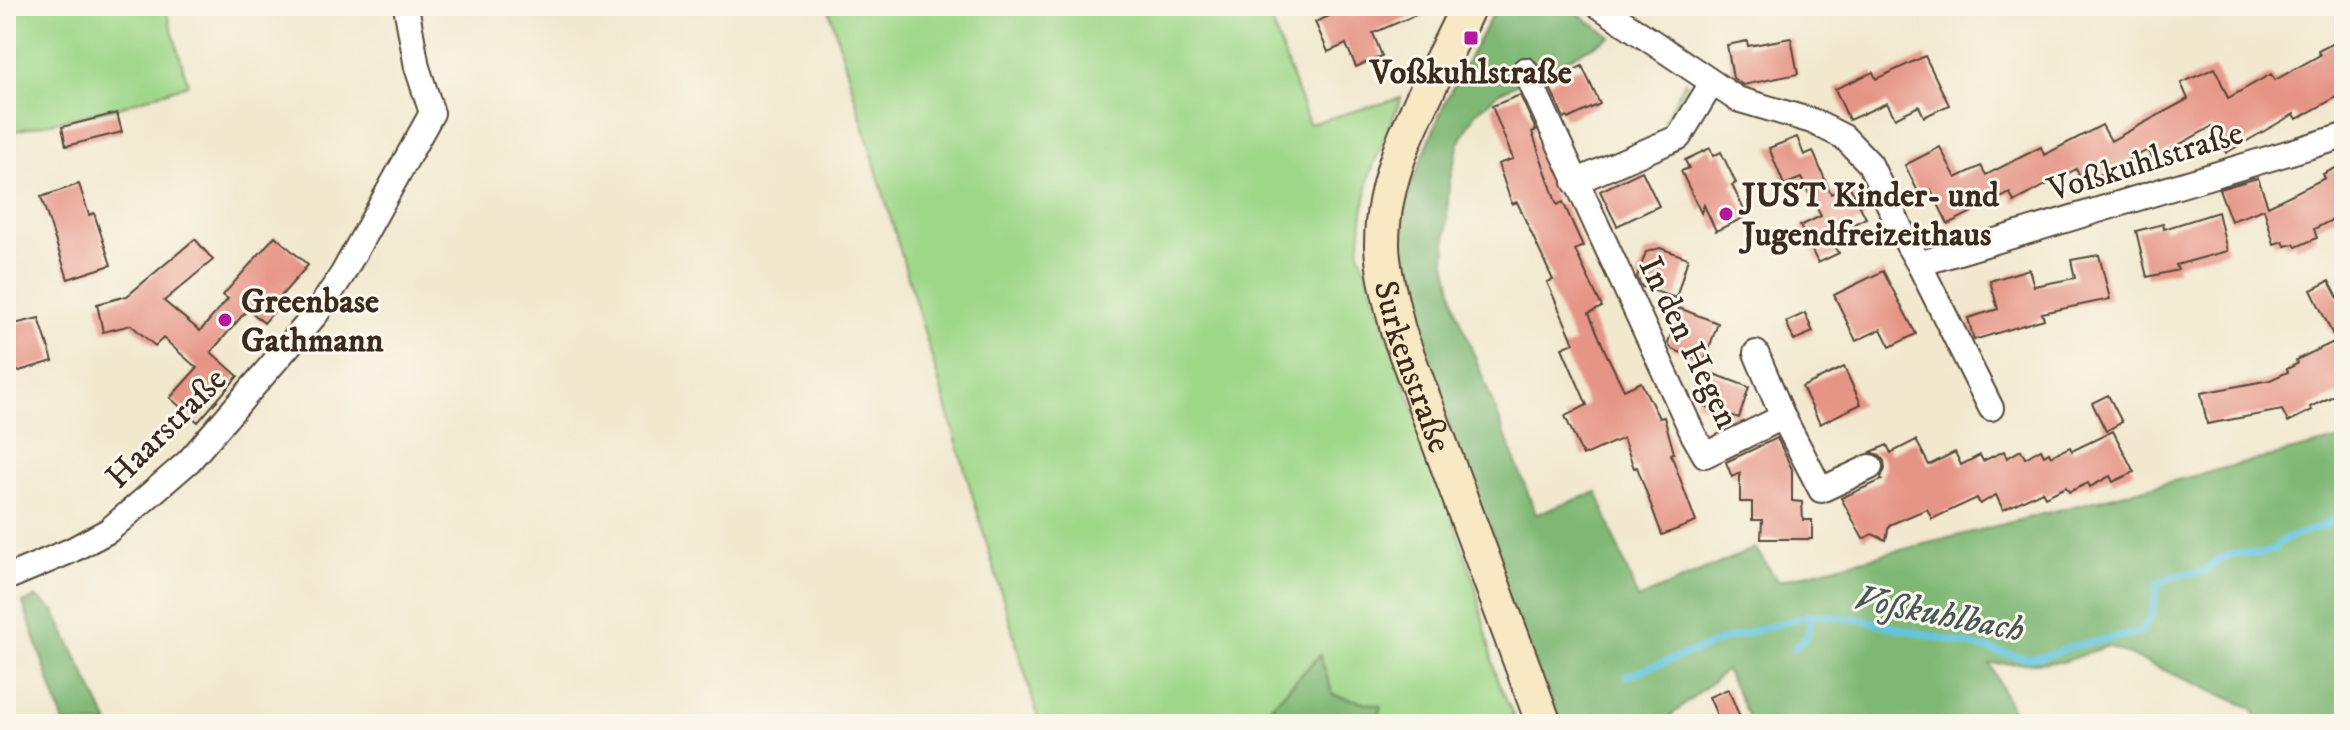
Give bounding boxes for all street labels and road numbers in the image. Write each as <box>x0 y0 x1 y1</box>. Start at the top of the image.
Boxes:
street label: Voßkuhlstraße <box>2042 112 2248 212</box>
street label: In den Hegen <box>1629 250 1748 436</box>
street label: Surkenstraße <box>1364 277 1460 459</box>
street label: Haarstraße <box>97 359 236 498</box>

